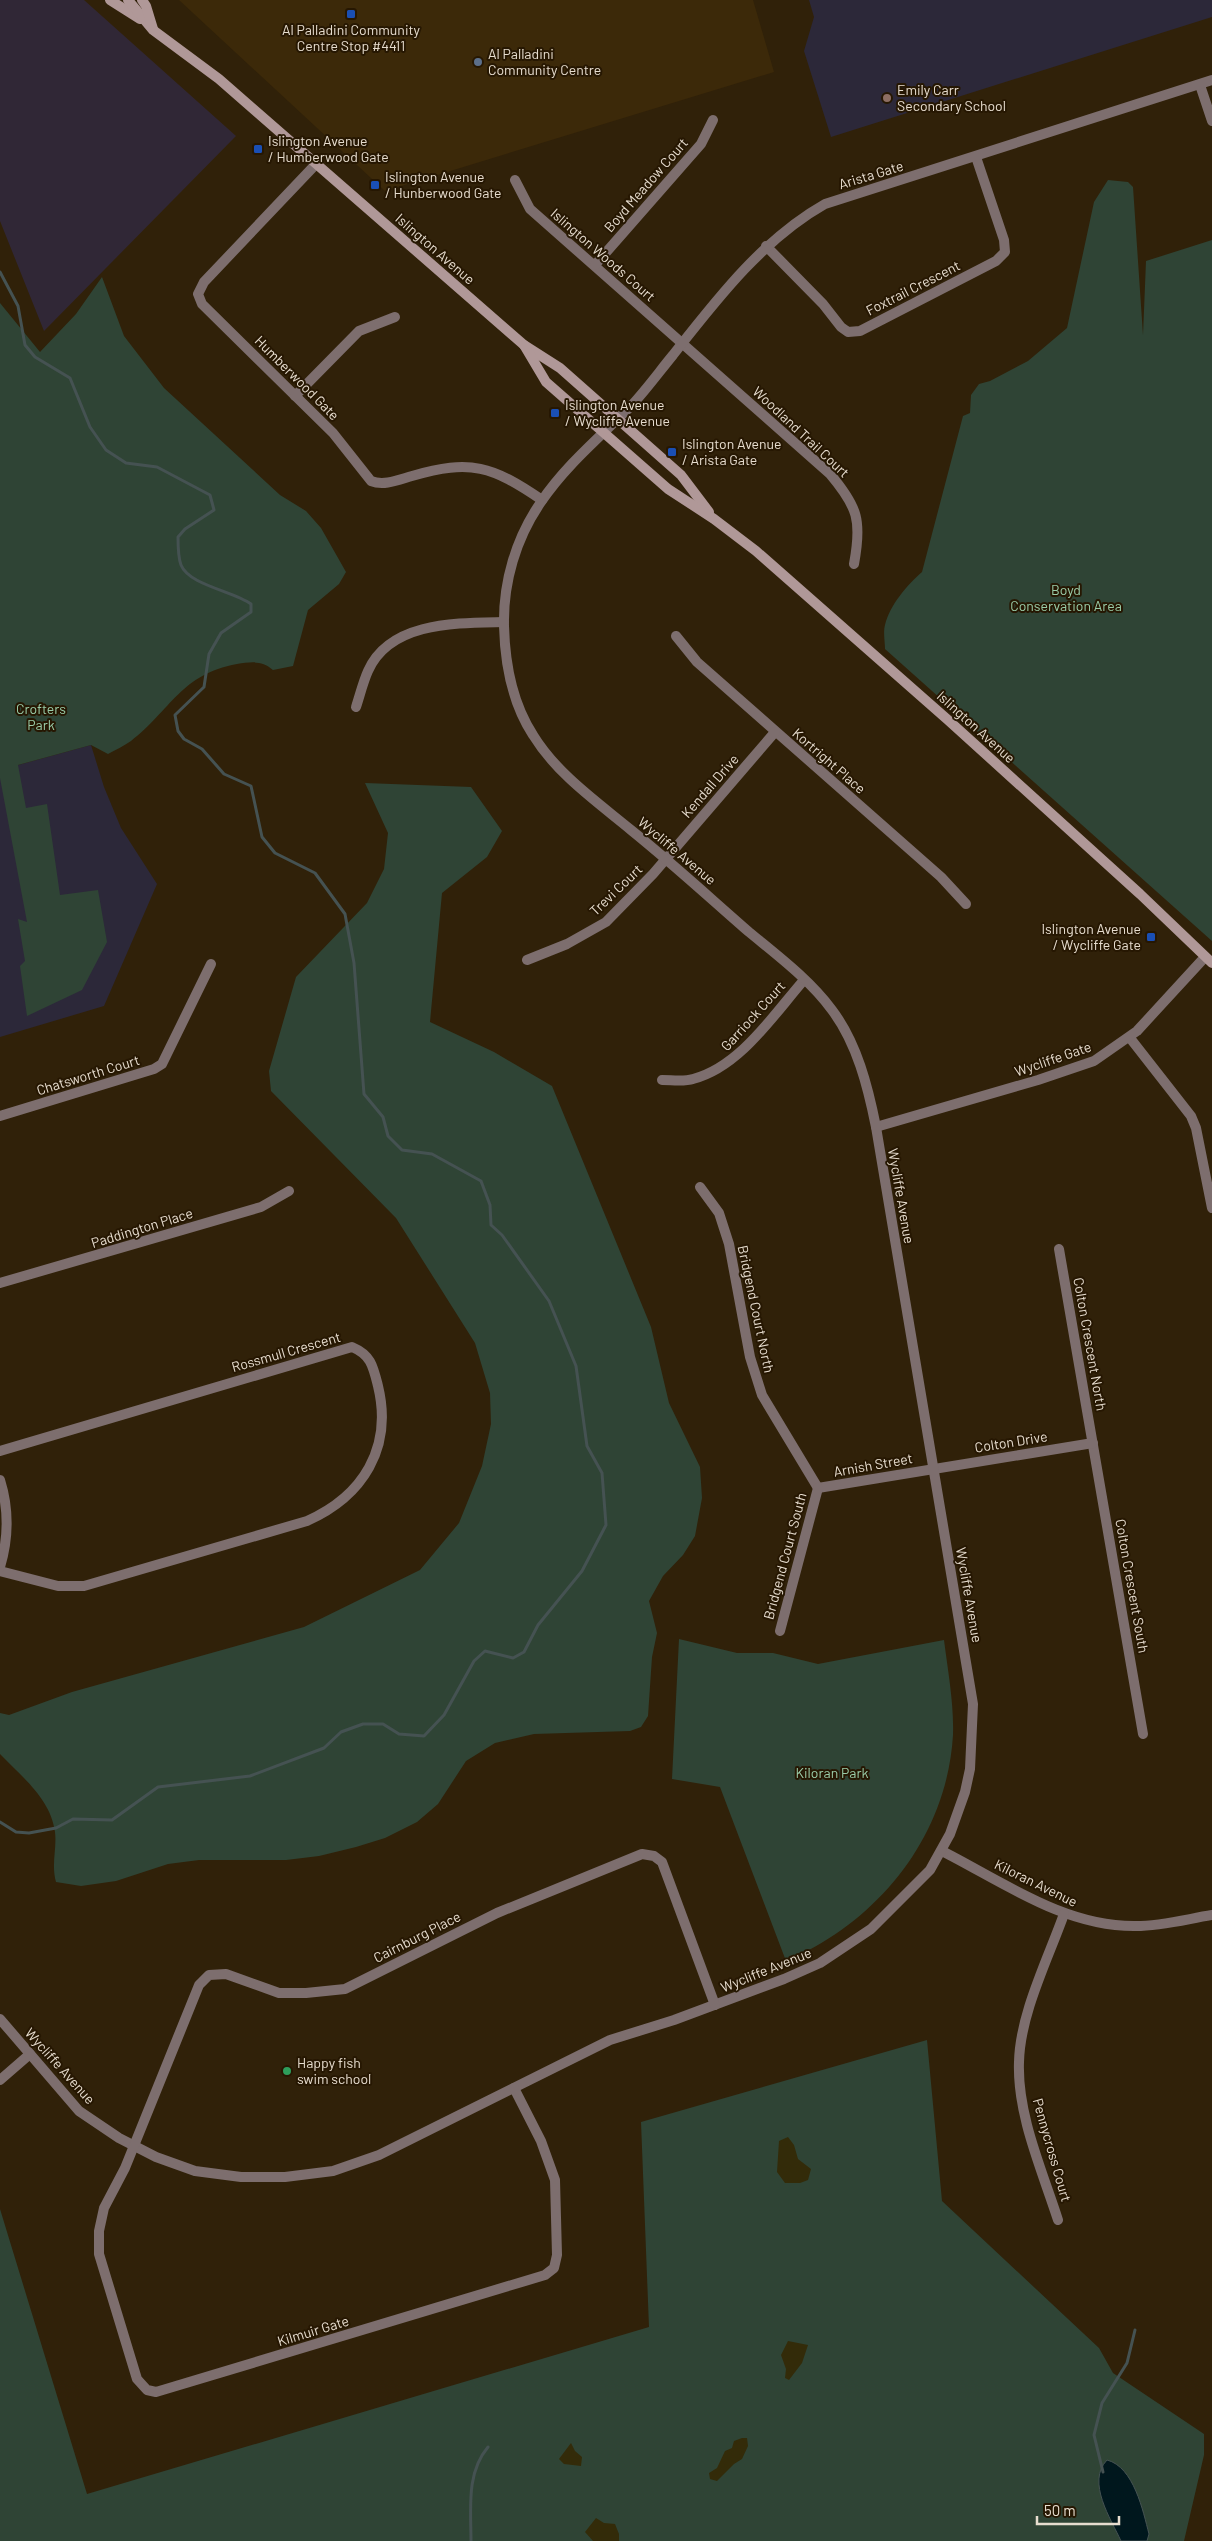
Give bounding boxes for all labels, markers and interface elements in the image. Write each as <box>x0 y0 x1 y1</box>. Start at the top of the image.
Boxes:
marker: Al Palladini Community Centre Stop #4411 <box>345 8 357 20</box>
place label: Al Palladini Community Centre Stop #4411 <box>282 21 421 54</box>
place label: Al Palladini Community Centre <box>488 45 601 78</box>
marker: Al Palladini Community Centre <box>472 56 484 68</box>
place label: Emily Carr Secondary School <box>897 81 1006 114</box>
marker: Emily Carr Secondary School <box>881 92 893 104</box>
place label: Islington Avenue / Humberwood Gate <box>268 132 389 165</box>
street label: Boyd Meadow Court <box>600 134 691 235</box>
marker: Islington Avenue / Humberwood Gate <box>252 143 264 155</box>
street label: Arista Gate <box>836 157 905 192</box>
place label: Islington Avenue / Hunberwood Gate <box>385 168 502 201</box>
marker: Islington Avenue / Hunberwood Gate <box>369 179 381 191</box>
street label: Islington Woods Court <box>548 205 659 305</box>
street label: Islington Avenue <box>392 210 478 288</box>
street label: Foxtrail Crescent <box>863 257 963 319</box>
street label: Humberwood Gate <box>252 332 343 423</box>
street label: Woodland Trail Court <box>750 383 853 481</box>
place label: Islington Avenue / Wycliffe Avenue <box>565 396 670 429</box>
marker: Islington Avenue / Wycliffe Avenue <box>549 407 561 419</box>
place label: Islington Avenue / Arista Gate <box>682 435 782 468</box>
marker: Islington Avenue / Arista Gate <box>666 446 678 458</box>
park label: Boyd Conservation Area <box>1010 581 1122 614</box>
street label: Islington Avenue <box>934 687 1019 766</box>
park label: Crofters Park <box>16 700 66 733</box>
street label: Kortright Place <box>789 724 869 797</box>
street label: Kendall Drive <box>677 750 742 821</box>
street label: Wycliffe Avenue <box>635 813 720 888</box>
street label: Trevi Court <box>586 860 645 919</box>
place label: Islington Avenue / Wycliffe Gate <box>1041 920 1141 953</box>
marker: Islington Avenue / Wycliffe Gate <box>1145 931 1157 943</box>
street label: Garriock Court <box>717 977 788 1054</box>
street label: Wycliffe Gate <box>1012 1037 1093 1080</box>
street label: Chatsworth Court <box>34 1051 141 1098</box>
street label: Wycliffe Avenue <box>885 1147 918 1245</box>
street label: Paddington Place <box>89 1204 195 1251</box>
street label: Bridgend Court North <box>735 1244 778 1374</box>
street label: Colton Crescent North <box>1070 1276 1111 1412</box>
street label: Rossmull Crescent <box>229 1328 342 1375</box>
street label: Colton Drive <box>973 1427 1048 1456</box>
street label: Arnish Street <box>832 1449 914 1480</box>
street label: Bridgend Court South <box>759 1491 810 1621</box>
street label: Colton Crescent South <box>1112 1518 1153 1654</box>
street label: Wycliffe Avenue <box>953 1546 986 1644</box>
park label: Kiloran Park <box>795 1764 869 1781</box>
street label: Kiloran Avenue <box>992 1855 1080 1910</box>
street label: Cairnburg Place <box>370 1907 463 1966</box>
street label: Wycliffe Avenue <box>718 1944 814 1995</box>
street label: Wycliffe Avenue <box>22 2024 99 2107</box>
place label: Happy fish swim school <box>297 2054 371 2087</box>
marker: Happy fish swim school <box>281 2065 293 2077</box>
street label: Pennycross Court <box>1030 2096 1075 2203</box>
street label: Kilmuir Gate <box>275 2312 351 2349</box>
scale bar <box>1037 2494 1120 2526</box>
text: 50 m <box>1044 2501 1076 2519</box>

